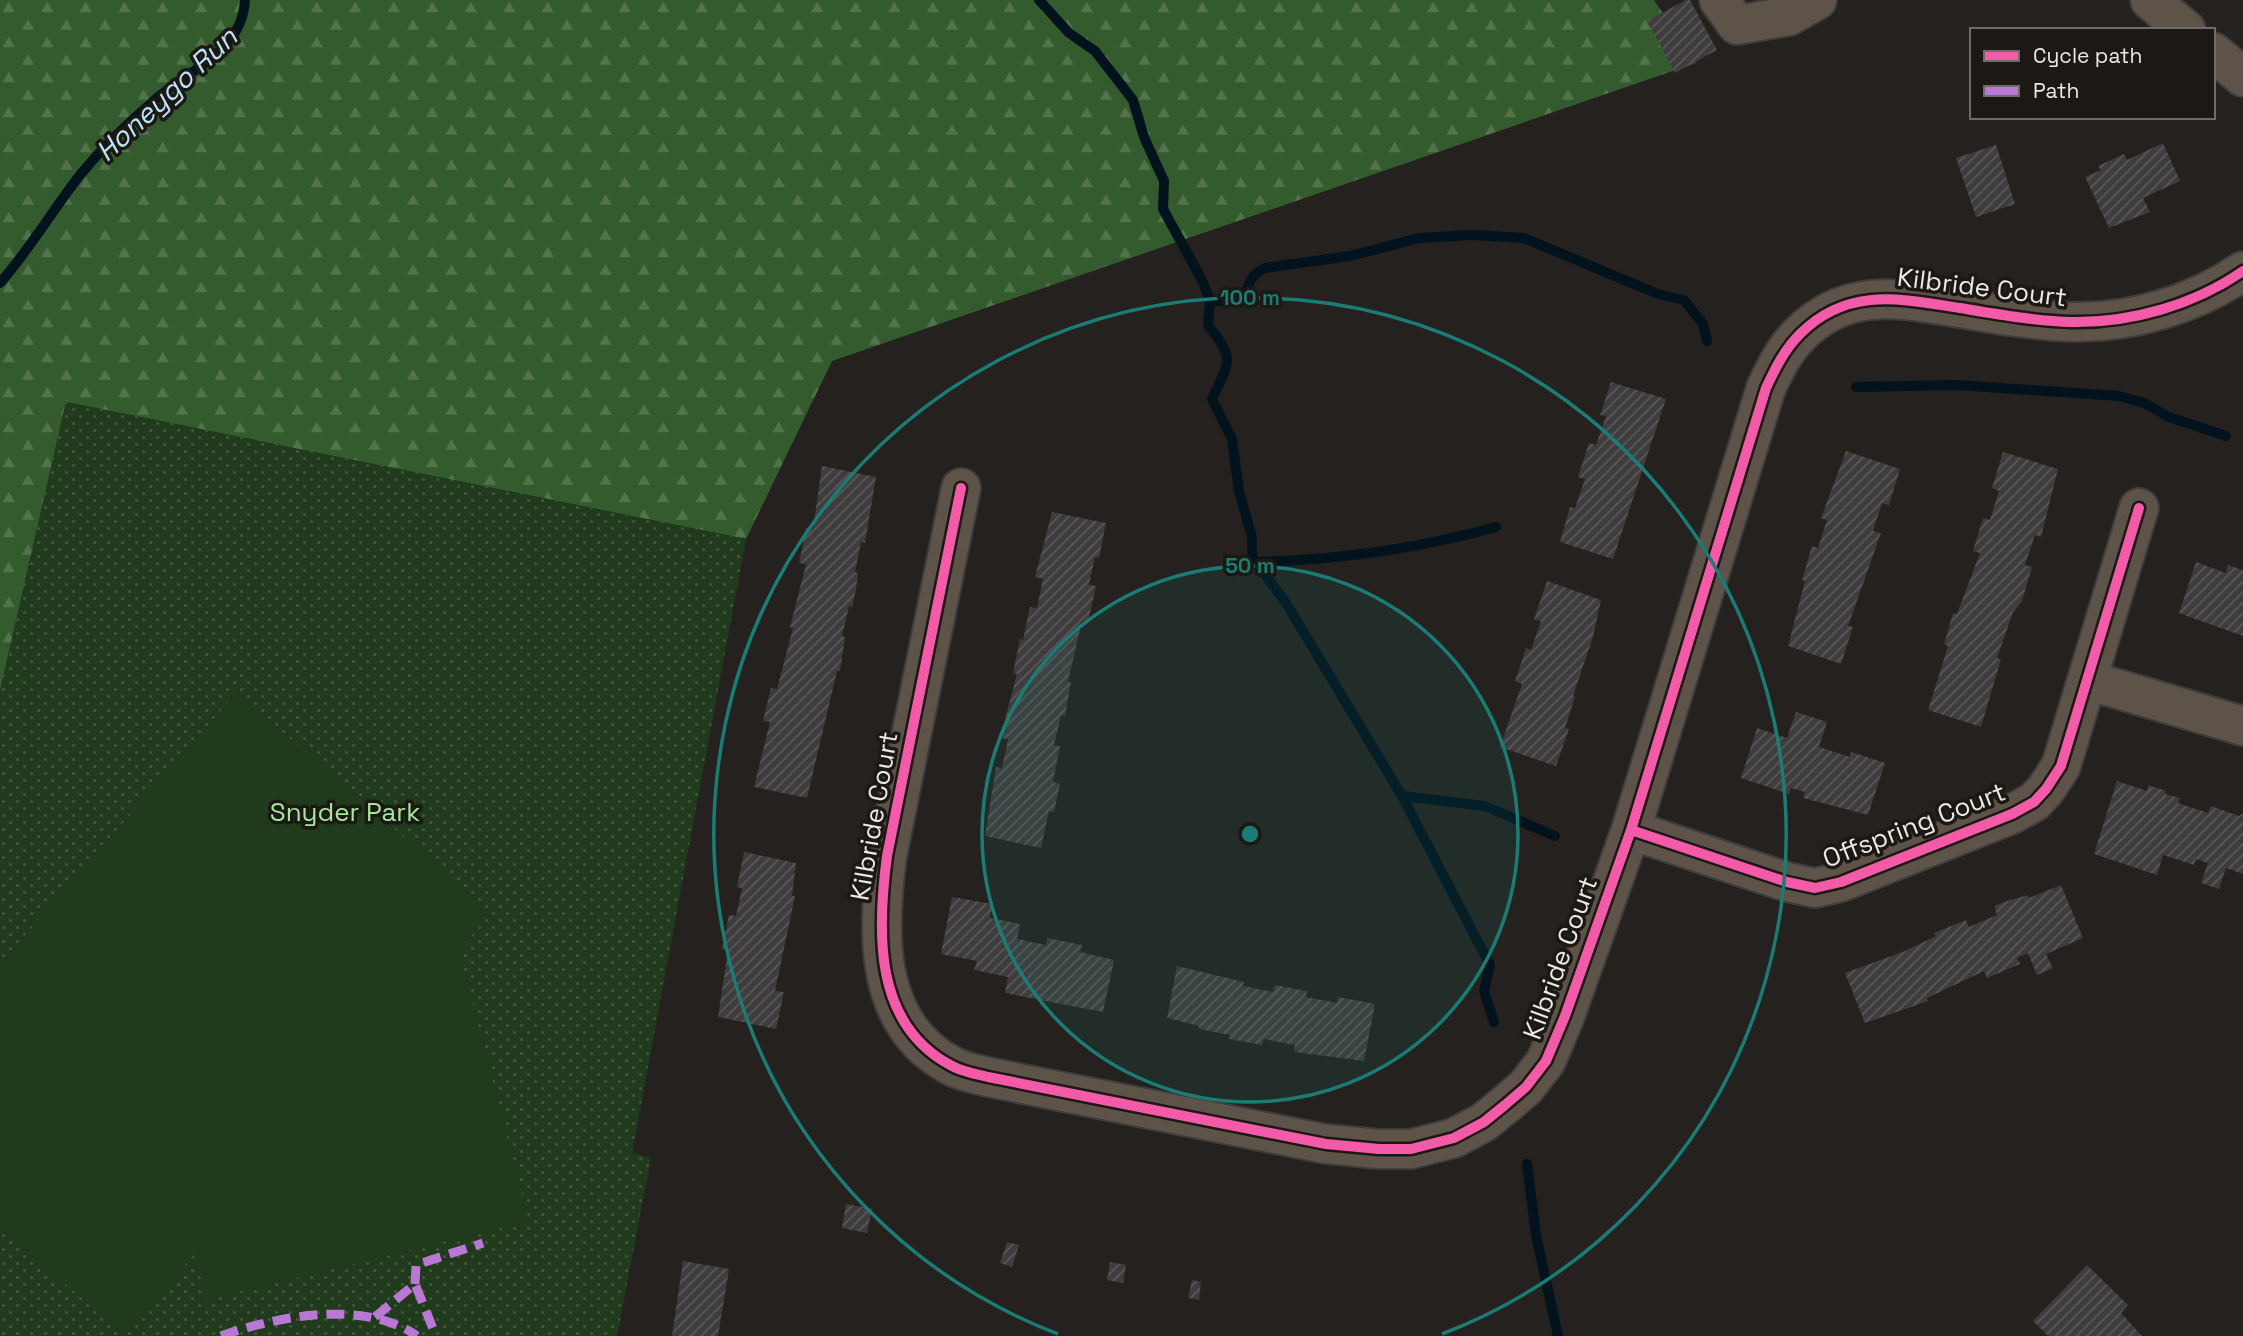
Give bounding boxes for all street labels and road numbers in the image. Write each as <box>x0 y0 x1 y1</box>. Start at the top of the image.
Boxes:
street label: Kilbride Court <box>1895 260 2069 314</box>
street label: Kilbride Court <box>842 729 906 903</box>
street label: Offspring Court <box>1818 774 2010 876</box>
street label: Kilbride Court <box>1515 872 1605 1044</box>

